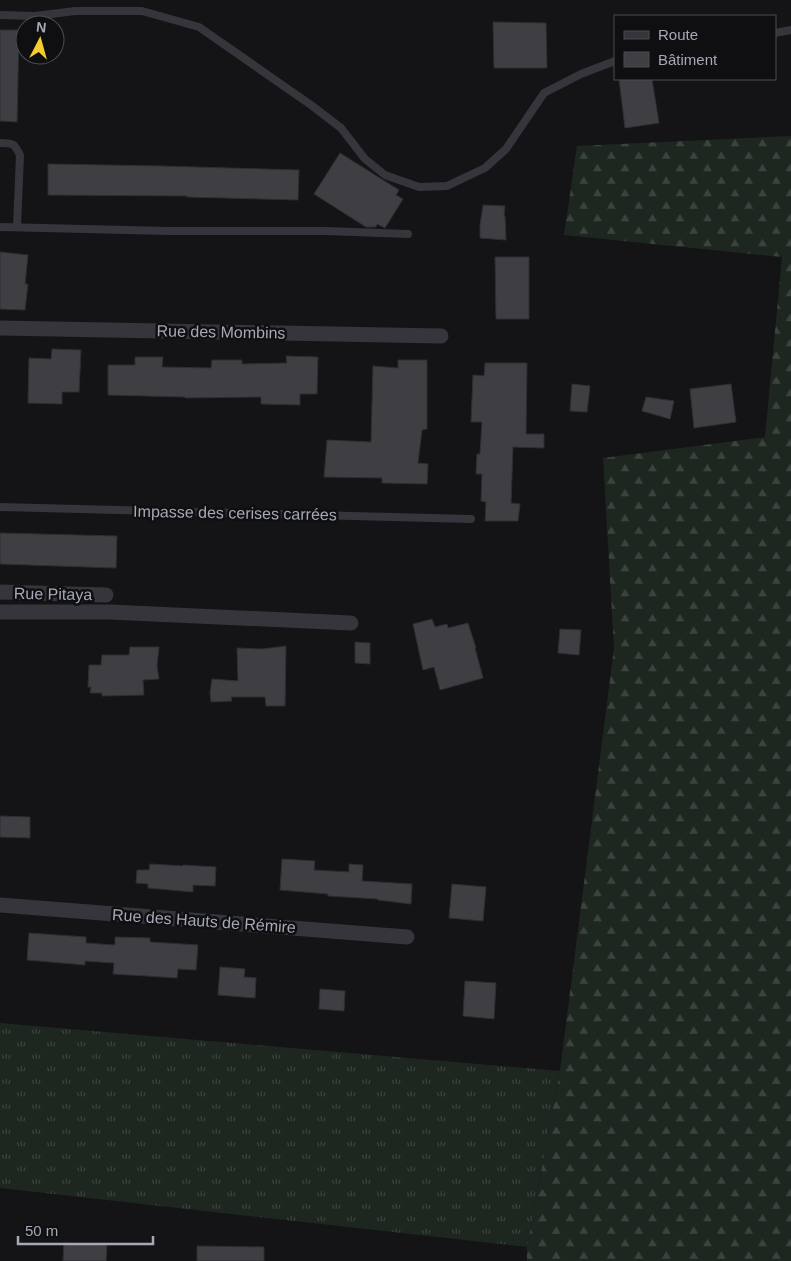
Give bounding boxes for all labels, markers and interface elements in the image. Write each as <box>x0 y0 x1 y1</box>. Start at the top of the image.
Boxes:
north arrow <box>15 15 65 65</box>
legend <box>614 15 776 80</box>
text: N <box>35 19 47 36</box>
text: Route <box>658 26 698 43</box>
text: Bâtiment <box>658 51 718 68</box>
street label: Rue des Mombins <box>156 322 286 342</box>
street label: Impasse des cerises carrées <box>133 503 337 523</box>
street label: Rue Pitaya <box>14 585 92 603</box>
street label: Rue des Hauts de Rémire <box>112 906 297 936</box>
scale bar <box>18 1214 152 1246</box>
text: 50 m <box>25 1222 58 1239</box>

